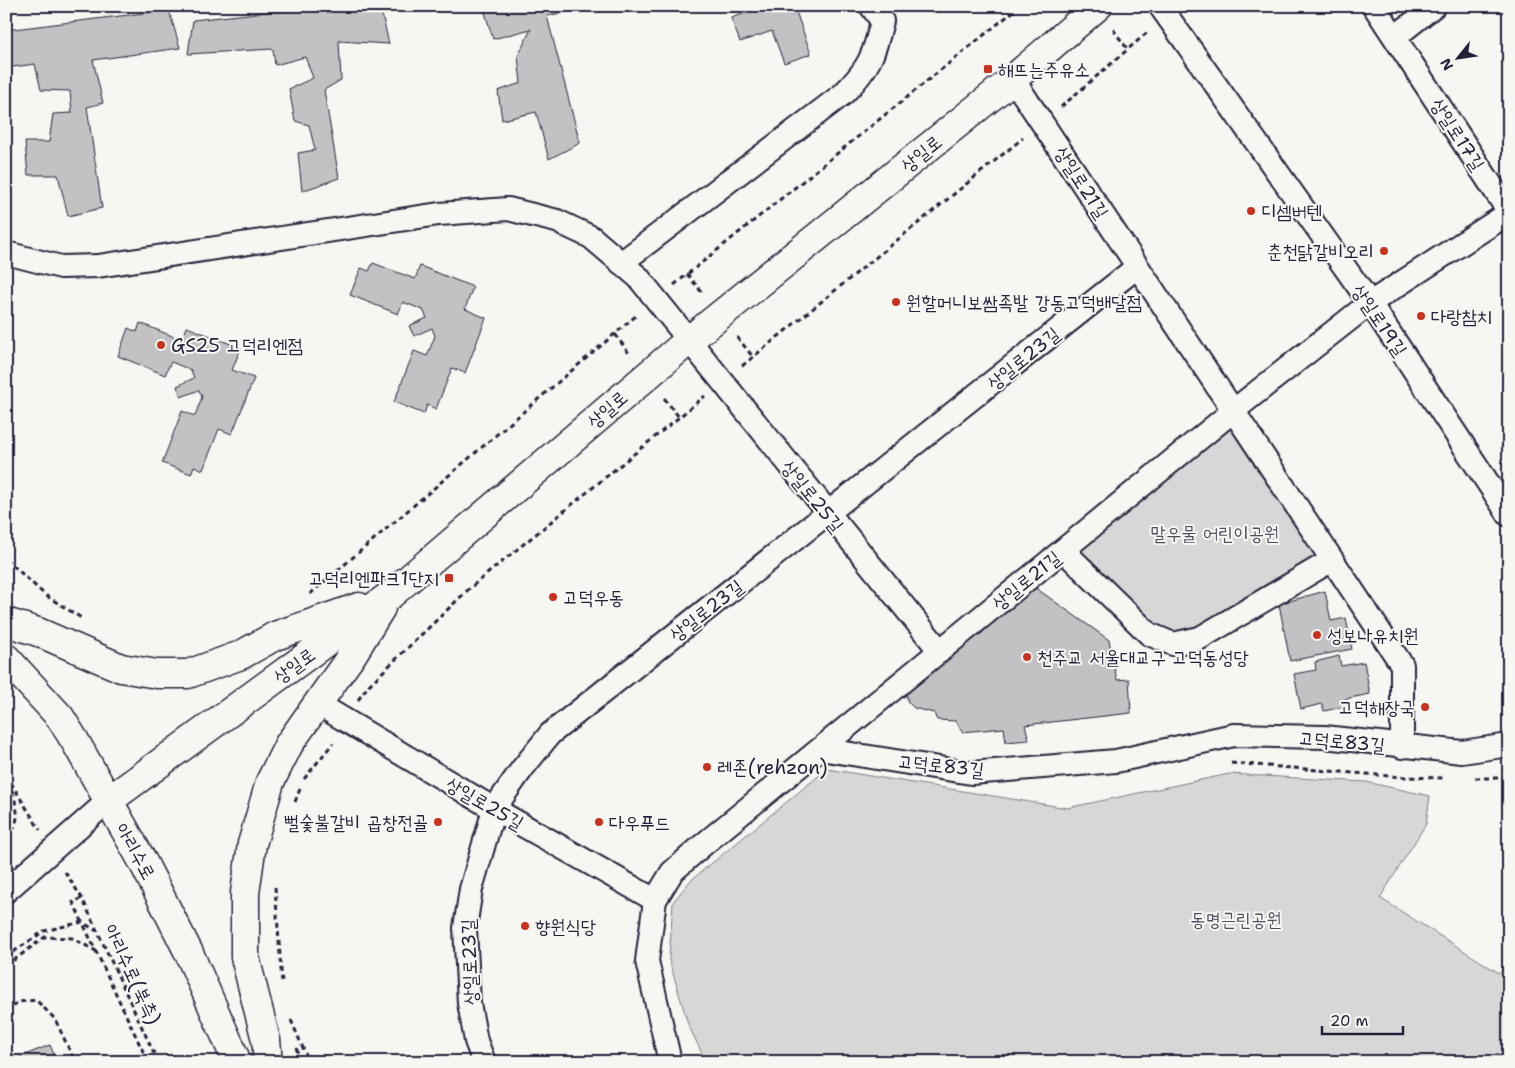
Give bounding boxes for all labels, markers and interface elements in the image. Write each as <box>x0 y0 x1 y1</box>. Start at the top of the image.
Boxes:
north arrow <box>1432 32 1482 82</box>
text: N <box>1436 55 1457 74</box>
place label: 해뜨는주유소 <box>998 57 1090 82</box>
marker: 해뜨는주유소 <box>982 63 994 75</box>
street label: 상일로17길 <box>1425 93 1490 175</box>
street label: 상일로 <box>896 129 947 178</box>
street label: 상일로21길 <box>1049 141 1114 223</box>
place label: 디셈버텐 <box>1261 199 1322 224</box>
marker: 디셈버텐 <box>1245 205 1257 217</box>
place label: 춘천닭갈비오리 <box>1267 239 1374 264</box>
marker: 춘천닭갈비오리 <box>1378 245 1390 257</box>
street label: 상일로19길 <box>1346 279 1413 361</box>
place label: 원할머니보쌈족발 강동고덕배달점 <box>906 290 1142 315</box>
marker: 원할머니보쌈족발 강동고덕배달점 <box>890 296 902 308</box>
place label: 다랑참치 <box>1431 304 1492 329</box>
marker: 다랑참치 <box>1415 310 1427 322</box>
street label: 상일로23길 <box>982 321 1065 395</box>
place label: GS25 고덕리엔점 <box>171 333 303 358</box>
marker: GS25 고덕리엔점 <box>155 339 167 351</box>
street label: 상일로 <box>582 385 633 434</box>
street label: 상일로25길 <box>776 455 849 537</box>
park label: 말우물 어린이공원 <box>1151 521 1279 546</box>
street label: 상일로21길 <box>987 545 1066 616</box>
place label: 고덕리엔파크1단지 <box>309 566 439 591</box>
marker: 고덕리엔파크1단지 <box>443 572 455 584</box>
street label: 상일로23길 <box>664 574 748 647</box>
place label: 고덕우동 <box>563 585 624 610</box>
marker: 고덕우동 <box>547 591 559 603</box>
place label: 성보나유치원 <box>1327 623 1419 648</box>
marker: 성보나유치원 <box>1311 629 1323 641</box>
street label: 상일로 <box>268 642 320 689</box>
place label: 천주교 서울대교구 고덕동성당 <box>1037 645 1249 670</box>
marker: 천주교 서울대교구 고덕동성당 <box>1021 651 1033 663</box>
place label: 고덕해장국 <box>1339 695 1415 720</box>
marker: 고덕해장국 <box>1419 701 1431 713</box>
street label: 고덕로83길 <box>1298 725 1386 758</box>
street label: 고덕로83길 <box>897 749 985 782</box>
place label: 레존(rehzon) <box>717 755 828 780</box>
marker: 레존(rehzon) <box>701 761 713 773</box>
street label: 상일로25길 <box>441 771 528 836</box>
place label: 뻘숯불갈비 곱창전골 <box>284 810 428 835</box>
place label: 다우푸드 <box>609 810 670 835</box>
marker: 뻘숯불갈비 곱창전골 <box>432 816 444 828</box>
marker: 다우푸드 <box>593 816 605 828</box>
street label: 아리수로 <box>110 818 161 884</box>
park label: 동명근린공원 <box>1190 907 1282 932</box>
place label: 향원식당 <box>535 914 596 939</box>
street label: 상일로23길 <box>455 918 484 1006</box>
street label: 아리수로(북측) <box>98 920 167 1028</box>
marker: 향원식당 <box>519 920 531 932</box>
scale bar <box>1322 1003 1404 1035</box>
text: 20 m <box>1330 1011 1369 1031</box>

